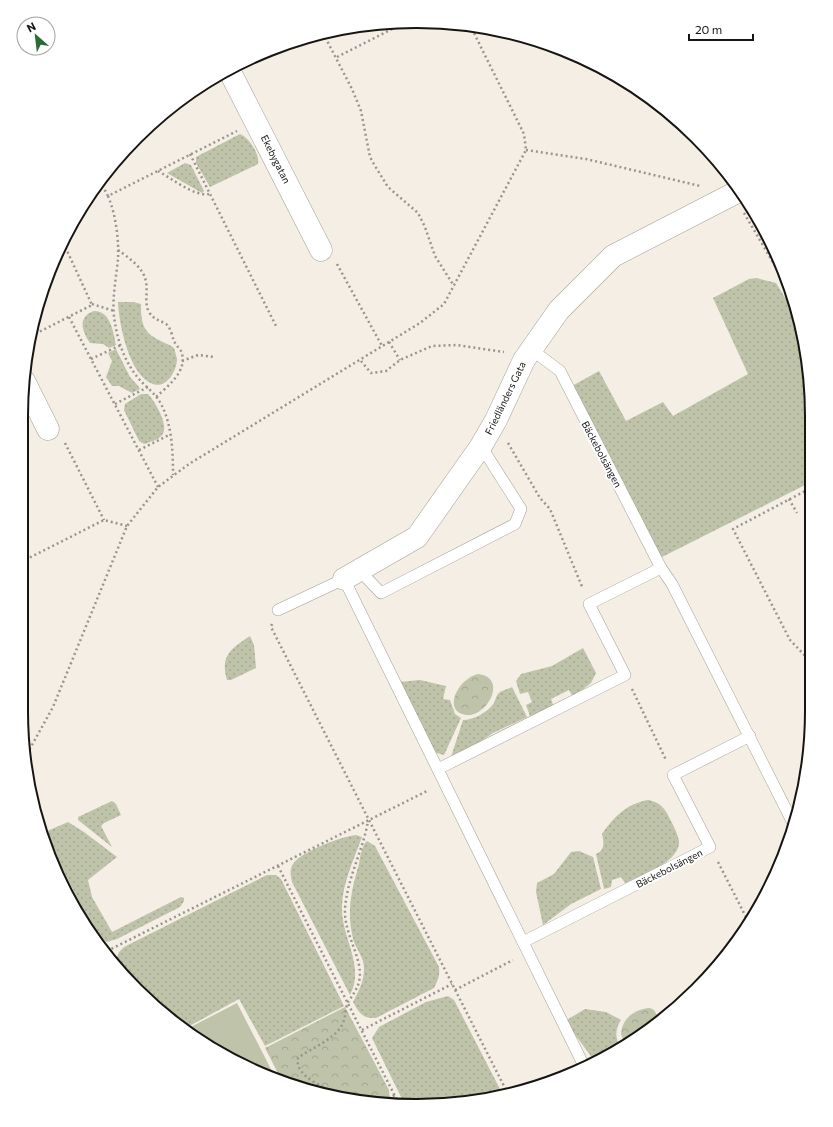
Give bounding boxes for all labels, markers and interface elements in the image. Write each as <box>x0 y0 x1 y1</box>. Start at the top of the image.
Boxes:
north arrow <box>16 16 56 56</box>
scale bar <box>689 16 753 42</box>
text: N <box>24 19 38 34</box>
text: 20 m <box>695 22 722 36</box>
street label: Ekebygatan <box>259 133 293 185</box>
street label: Friedländers Gata <box>482 359 528 437</box>
street label: Bäckebolsängen <box>580 419 624 489</box>
street label: Bäckebolsängen <box>634 846 704 890</box>

